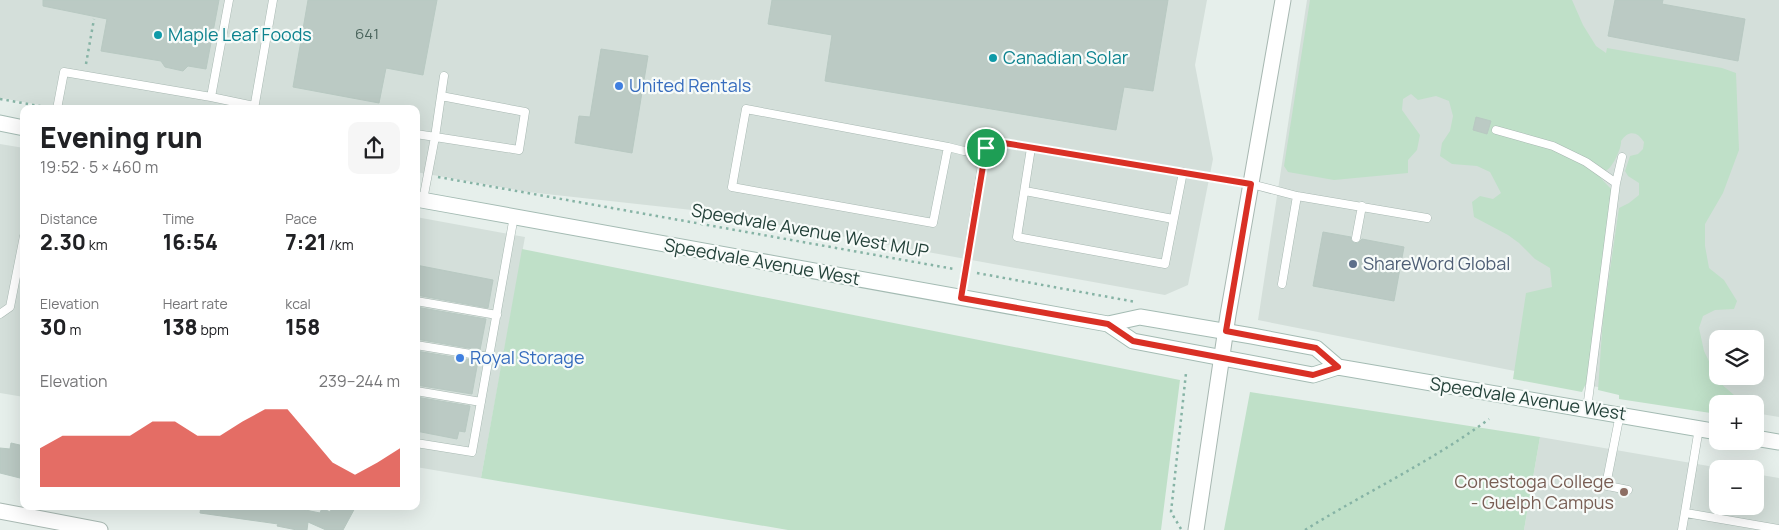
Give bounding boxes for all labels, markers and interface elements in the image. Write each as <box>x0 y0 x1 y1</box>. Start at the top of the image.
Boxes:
place label: Maple Leaf Foods <box>168 22 312 46</box>
house number: 641 <box>355 23 379 44</box>
marker: Maple Leaf Foods <box>152 29 164 41</box>
place label: Canadian Solar <box>1003 45 1129 69</box>
marker: Canadian Solar <box>987 52 999 64</box>
place label: United Rentals <box>629 73 751 97</box>
marker: United Rentals <box>613 80 625 92</box>
text: Evening run <box>40 118 203 156</box>
button: share <box>348 122 400 174</box>
pin <box>965 127 1007 169</box>
icon: arrive <box>972 134 1000 162</box>
text: 19:52 · 5 × 460 m <box>40 156 158 178</box>
street label: Speedvale Avenue West MUP <box>690 199 930 263</box>
text: Distance <box>40 209 97 228</box>
text: Time <box>163 209 194 228</box>
text: Pace <box>285 209 317 228</box>
text: 2.30 <box>40 228 86 256</box>
text: 16:54 <box>163 228 218 256</box>
text: 7:21 <box>285 228 326 256</box>
street label: Speedvale Avenue West <box>662 234 862 290</box>
text: km <box>86 235 108 254</box>
text: /km <box>326 235 354 254</box>
place label: ShareWord Global <box>1363 251 1510 275</box>
marker: ShareWord Global <box>1347 258 1359 270</box>
text: Elevation <box>40 294 99 313</box>
text: Heart rate <box>163 294 228 313</box>
text: kcal <box>285 294 311 313</box>
text: 30 <box>40 313 67 341</box>
text: 138 <box>163 313 198 341</box>
text: 158 <box>285 313 320 341</box>
text: m <box>67 320 81 339</box>
text: bpm <box>198 320 229 339</box>
map controls <box>1709 330 1764 515</box>
button: layers <box>1709 330 1764 385</box>
place label: Royal Storage <box>470 345 584 369</box>
marker: Royal Storage <box>454 352 466 364</box>
text: Elevation <box>40 370 108 392</box>
text: 239–244 m <box>319 370 400 392</box>
street label: Speedvale Avenue West <box>1428 371 1628 425</box>
button: + <box>1709 395 1764 450</box>
button: − <box>1709 460 1764 515</box>
place label: Conestoga College - Guelph Campus <box>1454 469 1614 514</box>
marker: Conestoga College - Guelph Campus <box>1618 486 1630 498</box>

